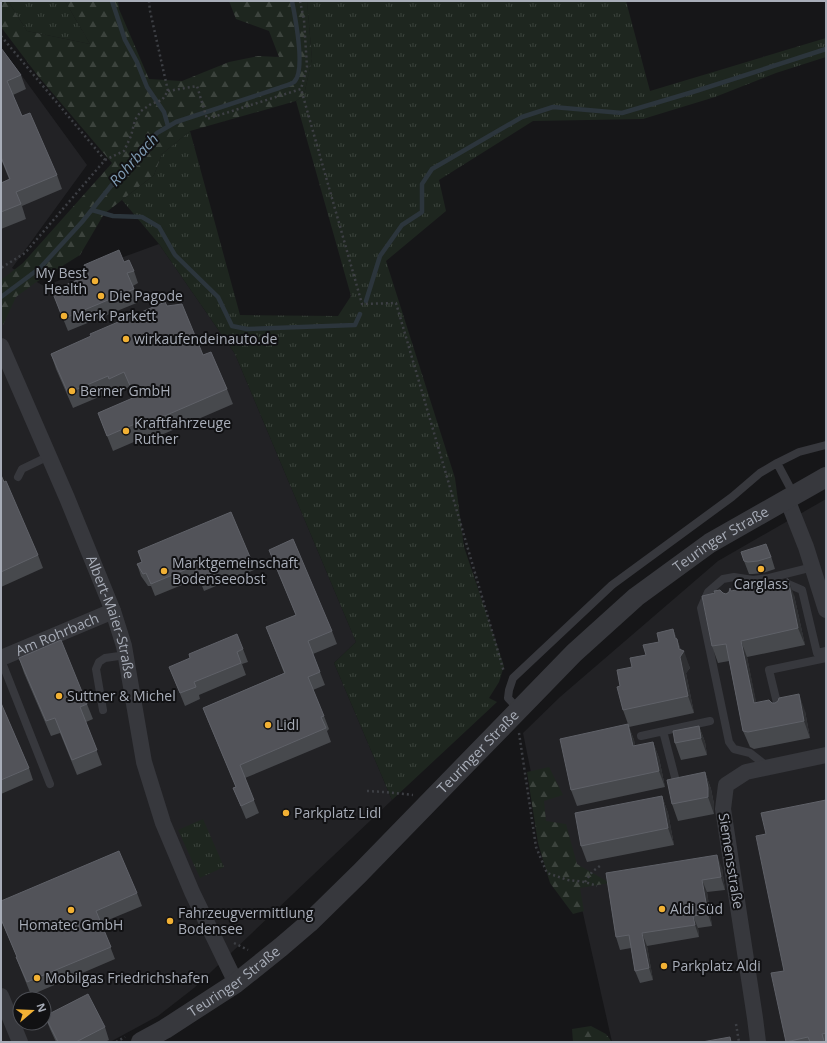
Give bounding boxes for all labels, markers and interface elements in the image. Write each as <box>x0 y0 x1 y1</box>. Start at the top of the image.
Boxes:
water label: Rohrbach <box>104 129 162 190</box>
place label: My Best Health <box>35 263 87 298</box>
marker: My Best Health <box>90 276 100 286</box>
place label: Die Pagode <box>109 286 183 305</box>
marker: Die Pagode <box>96 291 106 301</box>
place label: Merk Parkett <box>72 306 156 325</box>
marker: Merk Parkett <box>59 311 69 321</box>
place label: wirkaufendeinauto.de <box>134 329 278 348</box>
marker: wirkaufendeinauto.de <box>121 334 131 344</box>
place label: Berner GmbH <box>80 381 170 400</box>
marker: Berner GmbH <box>67 386 77 396</box>
place label: Kraftfahrzeuge Ruther <box>134 413 231 448</box>
marker: Kraftfahrzeuge Ruther <box>121 426 131 436</box>
street label: Teuringer Straße <box>669 502 772 576</box>
street label: Albert-Maier-Straße <box>82 552 139 680</box>
place label: Marktgemeinschaft Bodenseeobst <box>172 553 298 588</box>
marker: Carglass <box>756 564 766 574</box>
marker: Marktgemeinschaft Bodenseeobst <box>159 566 169 576</box>
place label: Carglass <box>734 574 789 593</box>
street label: Am Rohrbach <box>13 608 102 660</box>
place label: Suttner & Michel <box>67 686 176 705</box>
marker: Suttner & Michel <box>54 691 64 701</box>
street label: Teuringer Straße <box>433 705 523 797</box>
place label: Lidl <box>276 715 299 734</box>
marker: Lidl <box>263 720 273 730</box>
place label: Parkplatz Lidl <box>294 803 381 822</box>
marker: Parkplatz Lidl <box>281 808 291 818</box>
street label: Siemensstraße <box>715 812 748 910</box>
place label: Aldi Süd <box>670 899 723 918</box>
place label: Fahrzeugvermittlung Bodensee <box>178 903 314 938</box>
marker: Aldi Süd <box>657 904 667 914</box>
marker: Homatec GmbH <box>66 905 76 915</box>
place label: Homatec GmbH <box>19 915 123 934</box>
marker: Fahrzeugvermittlung Bodensee <box>165 916 175 926</box>
street label: Teuringer Straße <box>184 941 284 1021</box>
place label: Parkplatz Aldi <box>672 956 761 975</box>
marker: Parkplatz Aldi <box>659 961 669 971</box>
place label: Mobilgas Friedrichshafen <box>45 968 209 987</box>
marker: Mobilgas Friedrichshafen <box>32 973 42 983</box>
north arrow <box>12 991 52 1031</box>
text: N <box>33 1001 50 1014</box>

